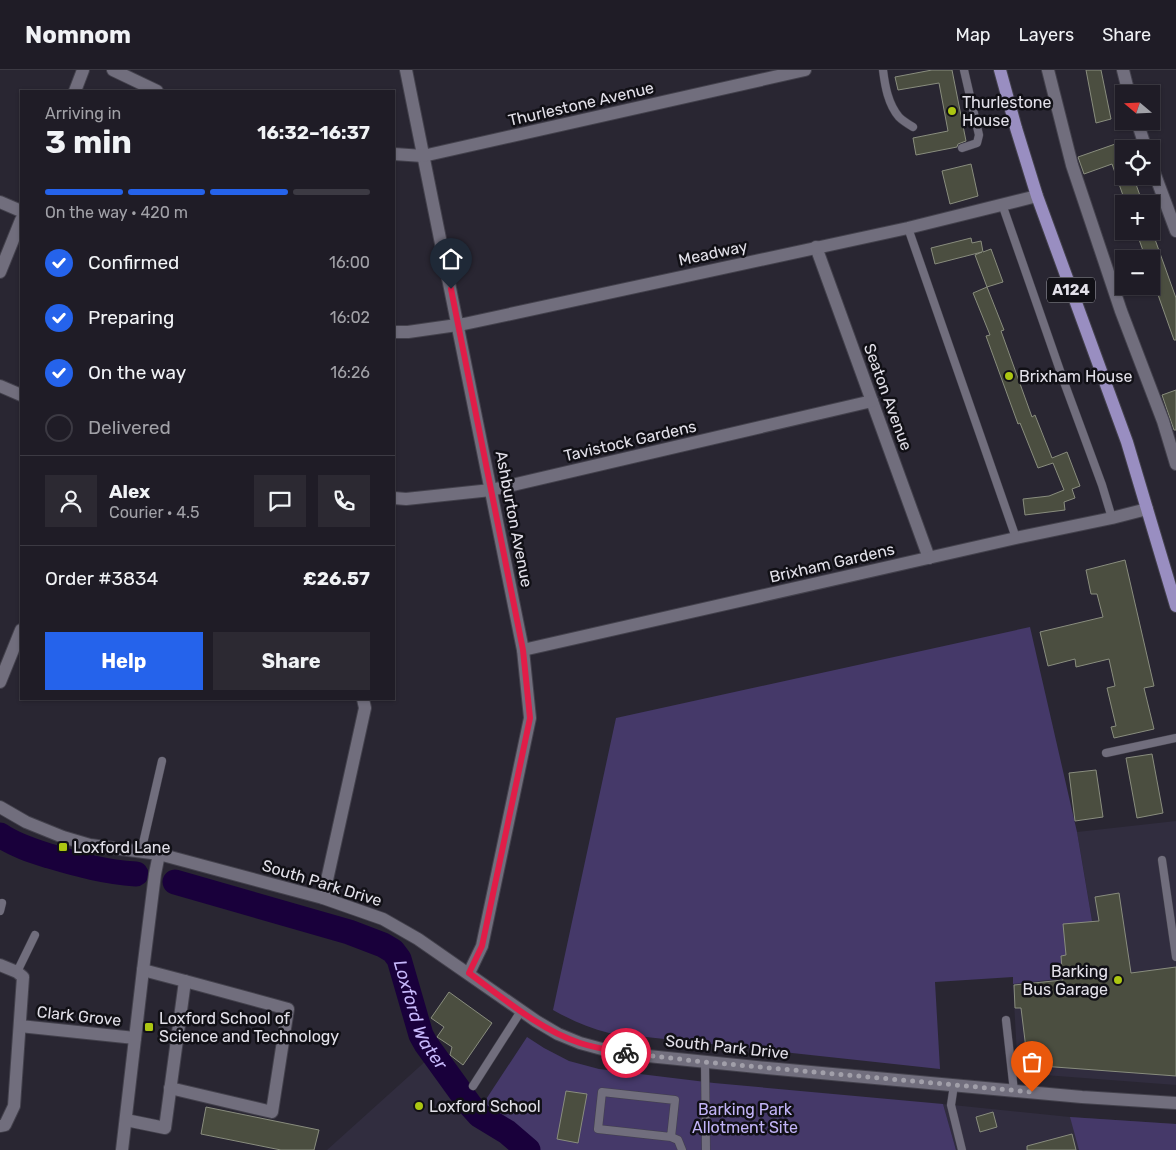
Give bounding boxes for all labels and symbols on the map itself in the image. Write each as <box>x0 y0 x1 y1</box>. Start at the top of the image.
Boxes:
street label: Thurlestone Avenue <box>506 78 656 130</box>
north arrow <box>1115 85 1160 130</box>
place label: Thurlestone House <box>962 93 1052 130</box>
marker: Thurlestone House <box>946 105 958 117</box>
street label: Meadway <box>677 236 749 270</box>
pin <box>430 238 472 289</box>
road number: A124 <box>1047 278 1095 302</box>
street label: Seaton Avenue <box>860 341 916 453</box>
place label: Brixham House <box>1019 367 1132 386</box>
marker: Brixham House <box>1003 370 1015 382</box>
street label: Tavistock Gardens <box>562 416 698 466</box>
street label: Ashburton Avenue <box>491 449 537 589</box>
street label: Brixham Gardens <box>768 539 896 587</box>
place label: Loxford Lane <box>73 838 171 857</box>
marker: Loxford Lane <box>57 841 69 853</box>
street label: South Park Drive <box>260 856 384 910</box>
water label: Loxford Water <box>389 957 453 1075</box>
place label: Barking Bus Garage <box>1023 962 1108 999</box>
marker: Barking Bus Garage <box>1112 974 1124 986</box>
street label: Clark Grove <box>36 1002 122 1030</box>
place label: Loxford School of Science and Technology <box>159 1009 339 1046</box>
marker: Loxford School of Science and Technology <box>143 1021 155 1033</box>
courier <box>601 1028 651 1078</box>
street label: South Park Drive <box>664 1031 790 1063</box>
pin <box>1011 1041 1053 1092</box>
place label: Loxford School <box>429 1097 541 1116</box>
marker: Loxford School <box>413 1100 425 1112</box>
park label: Barking Park Allotment Site <box>692 1100 798 1137</box>

